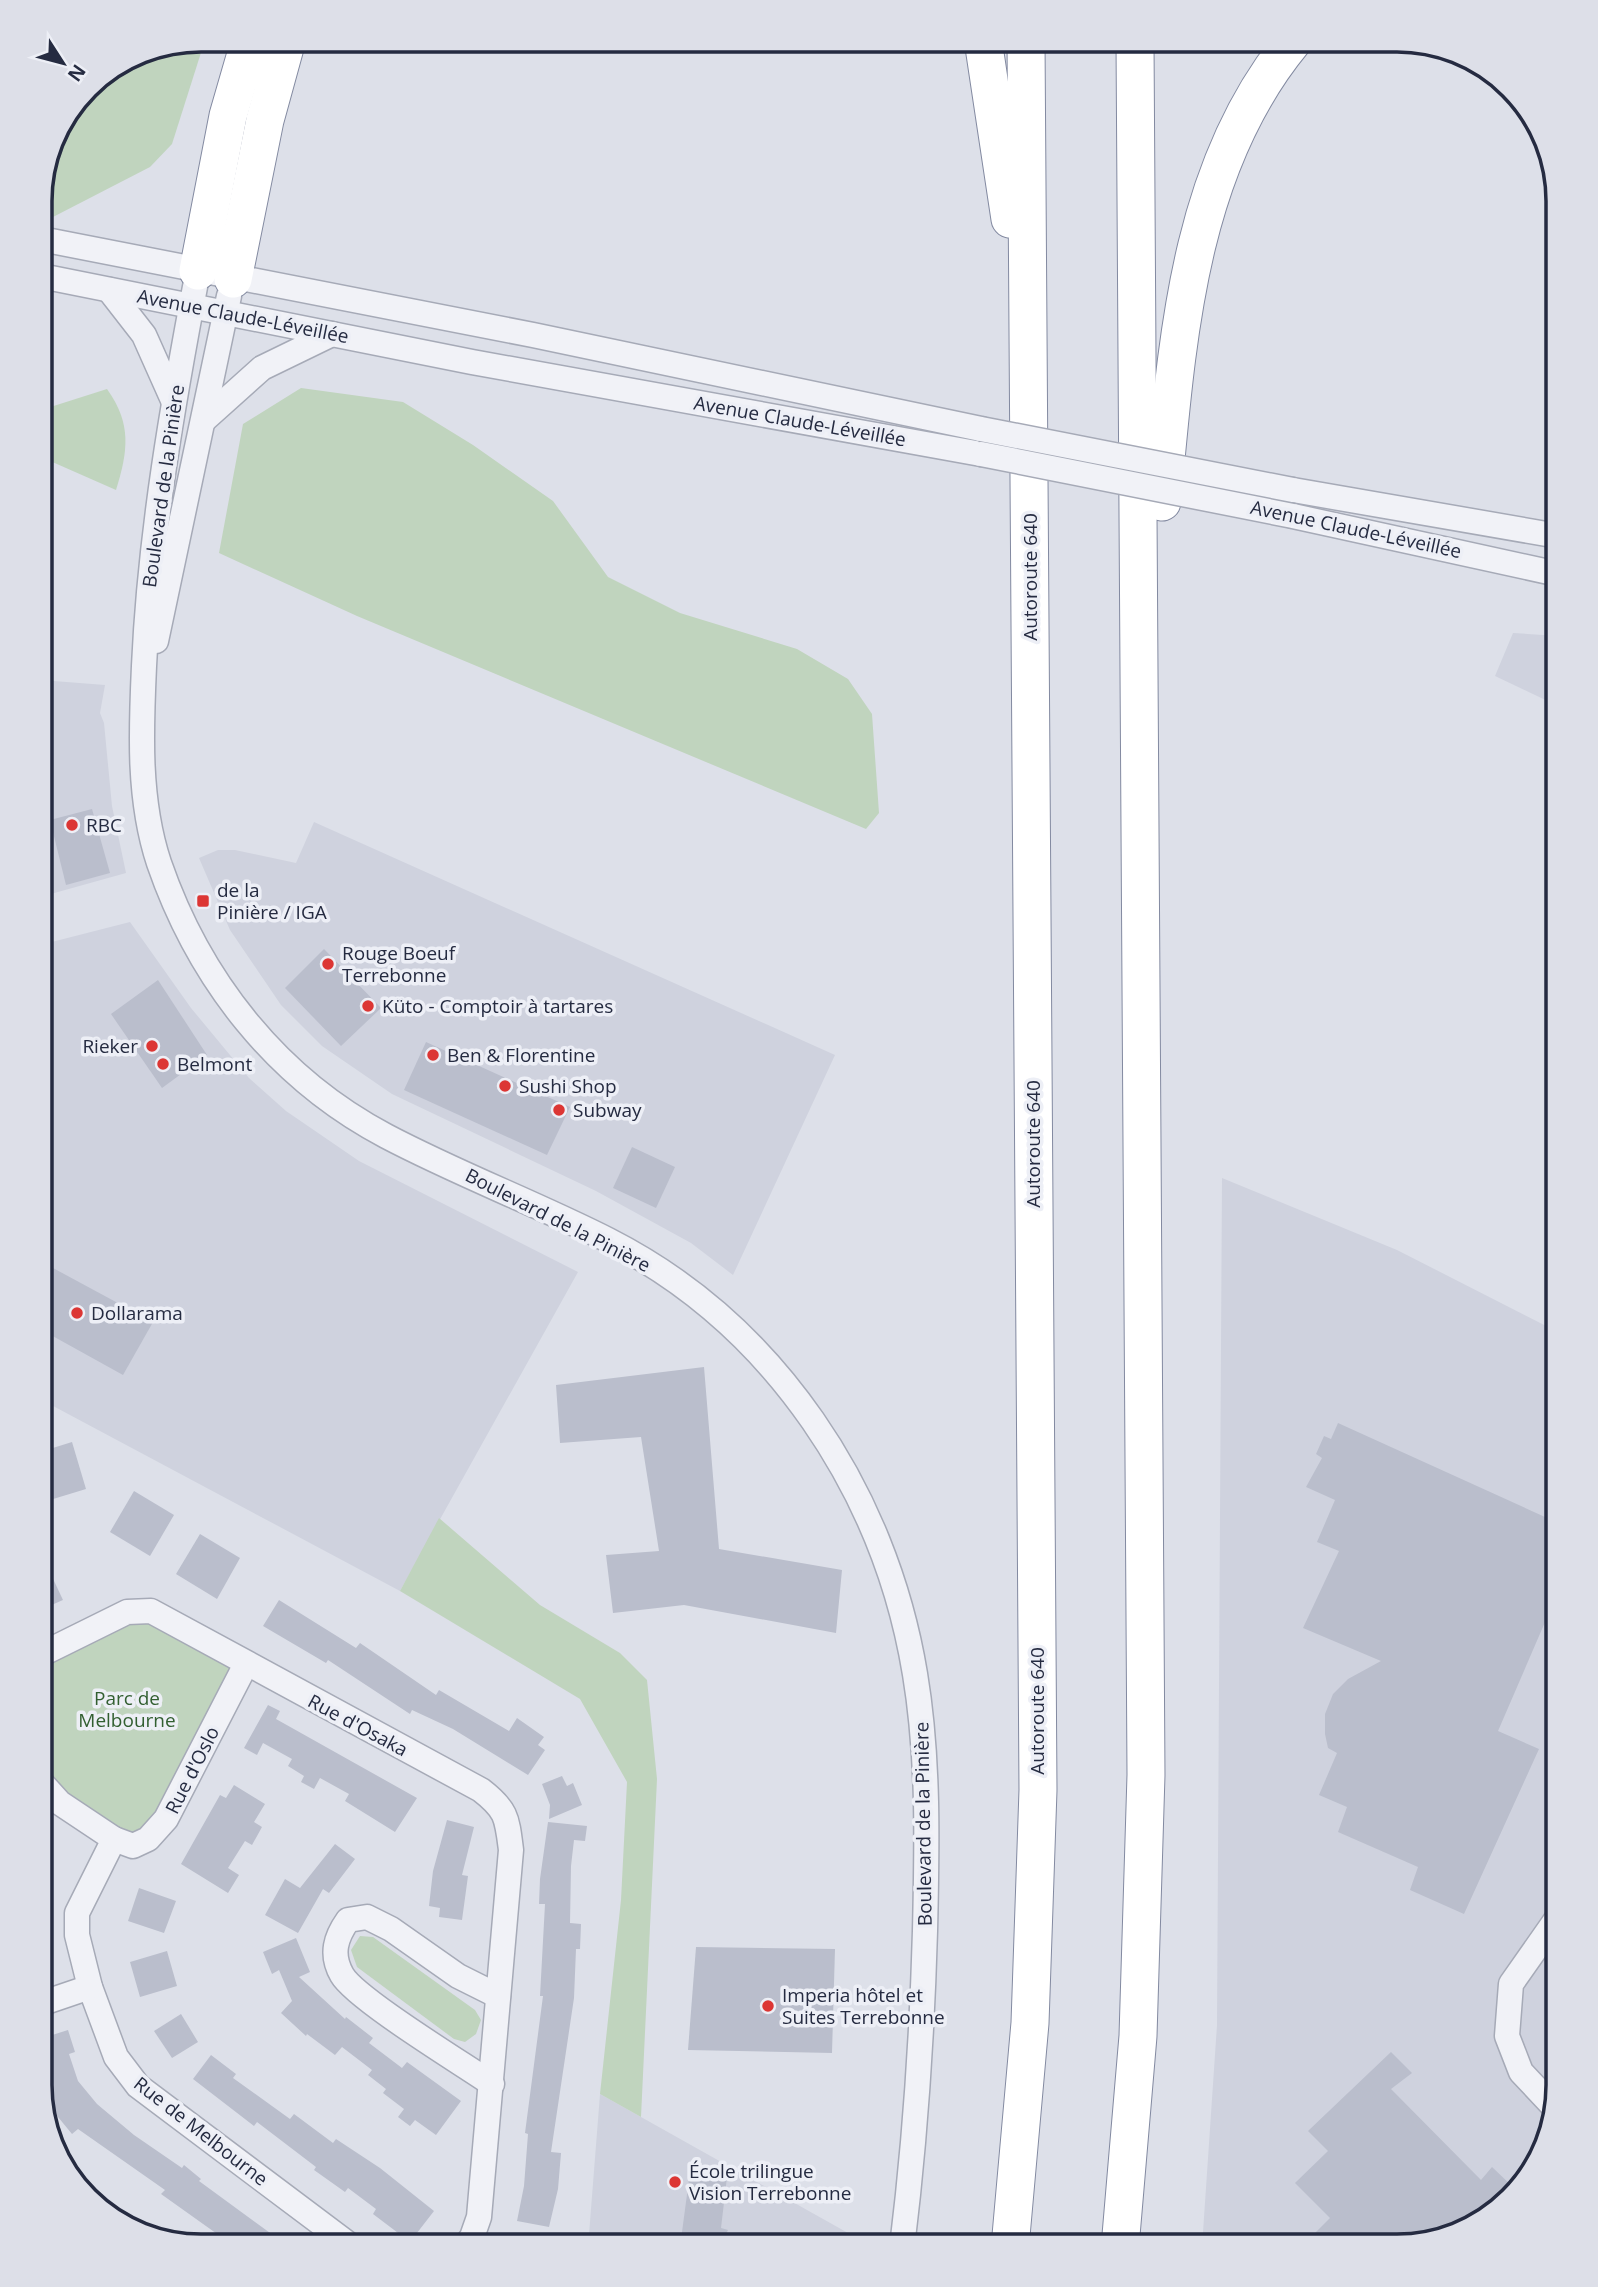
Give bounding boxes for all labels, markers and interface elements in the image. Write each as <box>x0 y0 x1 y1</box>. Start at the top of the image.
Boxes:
north arrow <box>28 28 98 98</box>
text: N <box>62 59 92 87</box>
street label: Avenue Claude-Léveillée <box>135 283 351 349</box>
street label: Boulevard de la Pinière <box>136 383 190 589</box>
street label: Avenue Claude-Léveillée <box>692 390 908 452</box>
street label: Avenue Claude-Léveillée <box>1248 494 1464 564</box>
street label: Autoroute 640 <box>1017 513 1043 641</box>
place label: RBC <box>86 812 122 838</box>
marker: RBC <box>64 817 80 833</box>
place label: de la Pinière / IGA <box>217 877 327 925</box>
marker: de la Pinière / IGA <box>195 893 211 909</box>
place label: Rouge Boeuf Terrebonne <box>342 940 457 988</box>
marker: Rouge Boeuf Terrebonne <box>320 956 336 972</box>
place label: Küto - Comptoir à tartares <box>382 993 613 1019</box>
marker: Küto - Comptoir à tartares <box>360 998 376 1014</box>
place label: Rieker <box>82 1033 138 1059</box>
marker: Rieker <box>144 1038 160 1054</box>
place label: Ben & Florentine <box>447 1042 595 1068</box>
marker: Ben & Florentine <box>425 1047 441 1063</box>
place label: Belmont <box>177 1051 252 1077</box>
marker: Belmont <box>155 1056 171 1072</box>
place label: Sushi Shop <box>519 1073 617 1099</box>
marker: Sushi Shop <box>497 1078 513 1094</box>
street label: Autoroute 640 <box>1020 1080 1046 1208</box>
place label: Subway <box>573 1097 642 1123</box>
marker: Subway <box>551 1102 567 1118</box>
street label: Boulevard de la Pinière <box>461 1162 655 1278</box>
place label: Dollarama <box>91 1300 183 1326</box>
marker: Dollarama <box>69 1305 85 1321</box>
street label: Autoroute 640 <box>1024 1647 1050 1775</box>
park label: Parc de Melbourne <box>78 1685 176 1733</box>
street label: Rue d'Osaka <box>303 1688 413 1762</box>
street label: Rue d'Oslo <box>159 1722 225 1818</box>
street label: Boulevard de la Pinière <box>908 1722 938 1926</box>
place label: Imperia hôtel et Suites Terrebonne <box>782 1982 945 2030</box>
marker: Imperia hôtel et Suites Terrebonne <box>760 1998 776 2014</box>
street label: Rue de Melbourne <box>129 2070 273 2192</box>
place label: École trilingue Vision Terrebonne <box>689 2158 851 2206</box>
marker: École trilingue Vision Terrebonne <box>667 2174 683 2190</box>

